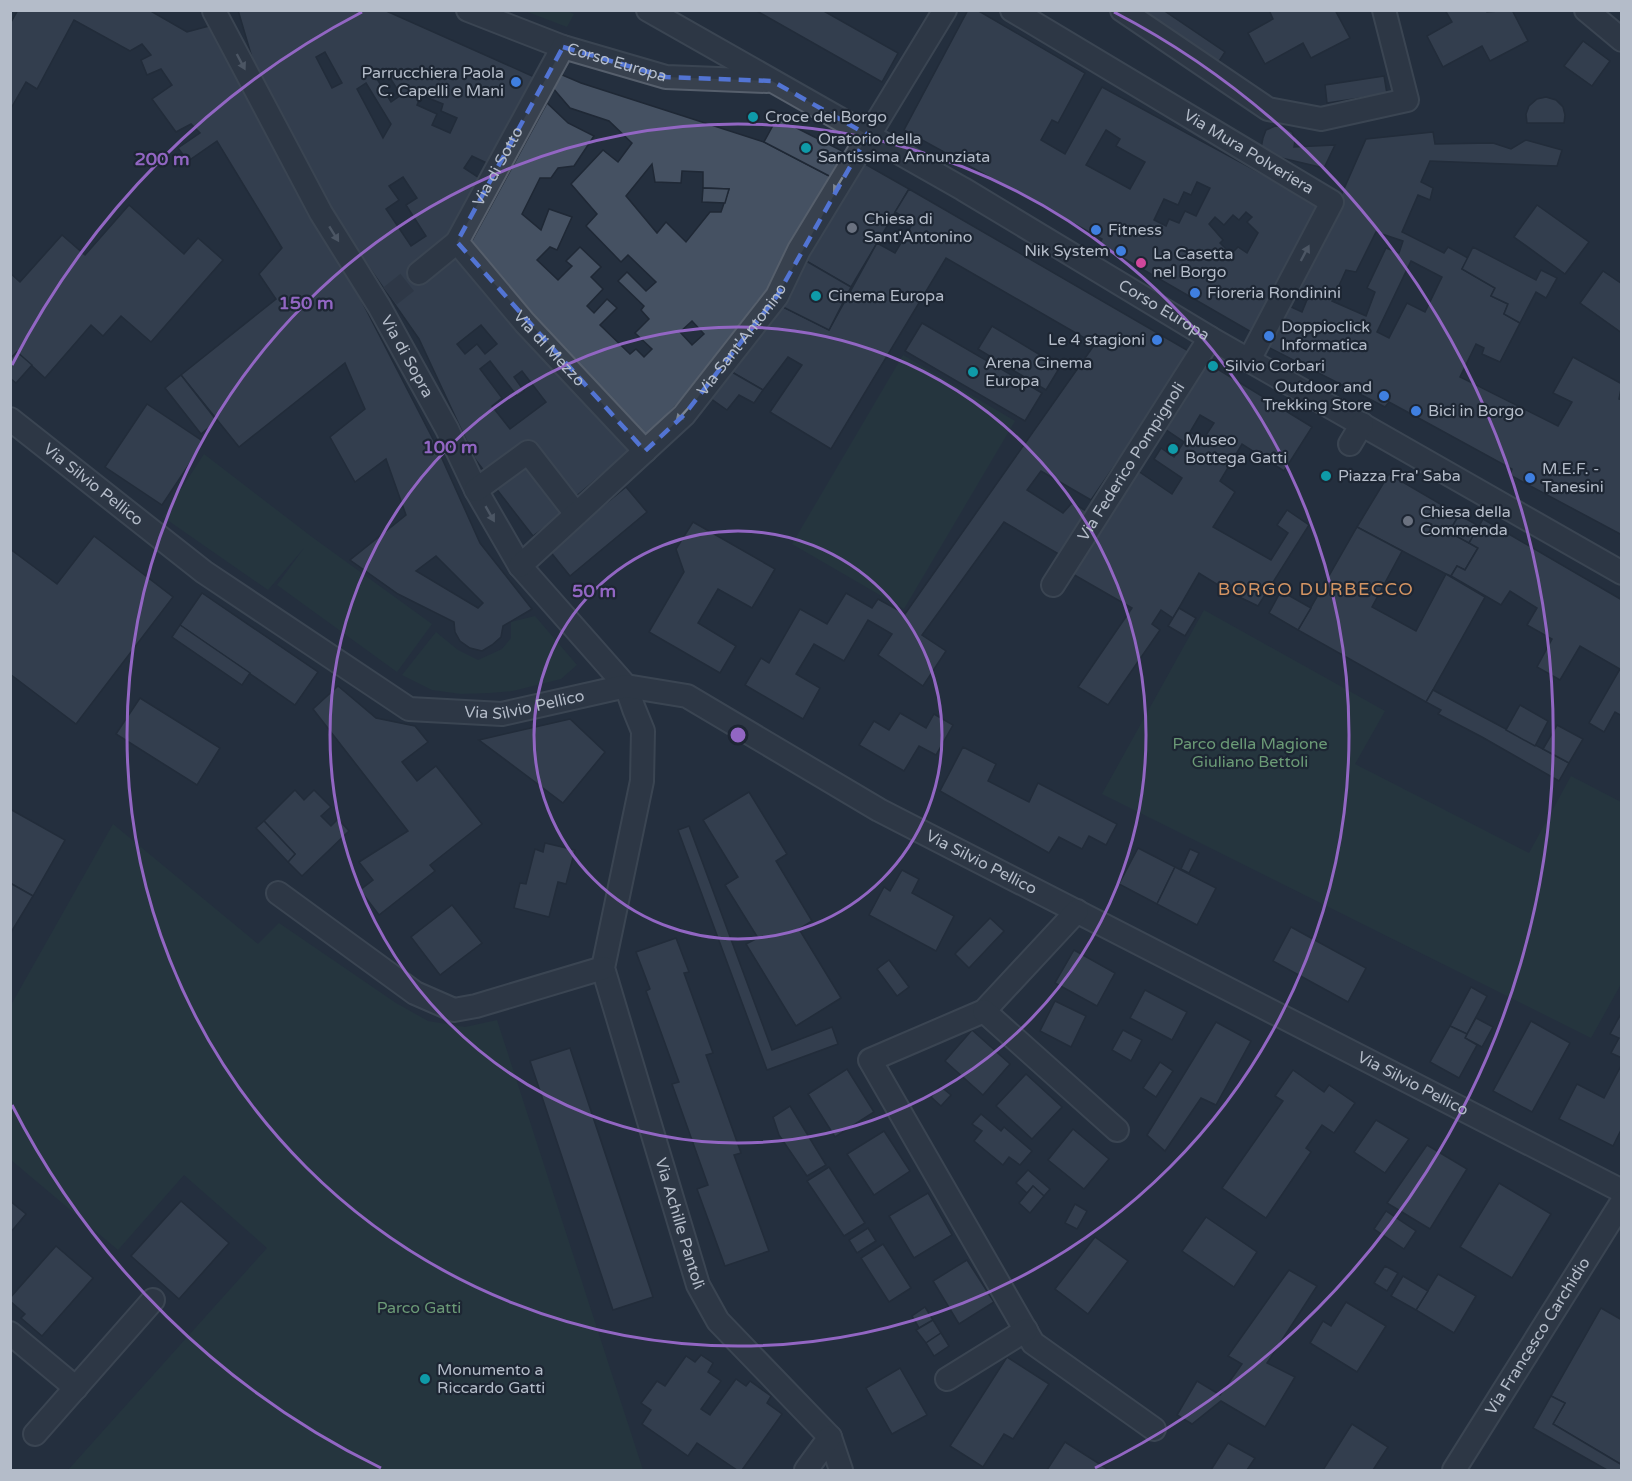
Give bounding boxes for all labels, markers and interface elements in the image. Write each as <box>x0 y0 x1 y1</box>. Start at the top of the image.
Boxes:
street label: Corso Europa <box>565 39 669 87</box>
one-way arrow <box>236 54 246 71</box>
place label: Parrucchiera Paola C. Capelli e Mani <box>362 63 504 101</box>
marker: Parrucchiera Paola C. Capelli e Mani <box>509 75 523 89</box>
street label: Via Mura Polveriera <box>1180 105 1317 199</box>
place label: Croce del Borgo <box>765 107 887 127</box>
marker: Croce del Borgo <box>746 110 760 124</box>
street label: Via di Sotto <box>468 123 528 210</box>
place label: Oratorio della Santissima Annunziata <box>818 129 990 167</box>
marker: Oratorio della Santissima Annunziata <box>799 141 813 155</box>
text: 200 m <box>134 148 190 170</box>
one-way arrow <box>832 177 843 193</box>
place label: Chiesa di Sant'Antonino <box>864 209 972 247</box>
place label: Fitness <box>1108 220 1162 240</box>
marker: Chiesa di Sant'Antonino <box>845 221 859 235</box>
marker: Fitness <box>1089 223 1103 237</box>
one-way arrow <box>328 226 339 242</box>
place label: Nik System <box>1024 241 1109 261</box>
marker: Nik System <box>1114 244 1128 258</box>
place label: La Casetta nel Borgo <box>1153 244 1233 282</box>
one-way arrow <box>1300 244 1310 261</box>
marker: La Casetta nel Borgo <box>1134 256 1148 270</box>
street label: Corso Europa <box>1115 275 1213 345</box>
street label: Via Sant'Antonino <box>693 281 791 400</box>
place label: Fioreria Rondinini <box>1207 283 1341 303</box>
place label: Cinema Europa <box>828 286 944 306</box>
marker: Fioreria Rondinini <box>1188 286 1202 300</box>
marker: Cinema Europa <box>809 289 823 303</box>
text: 150 m <box>278 292 334 314</box>
street label: Via di Mezzo <box>509 307 589 391</box>
street label: Via di Sopra <box>376 312 438 401</box>
place label: Doppioclick Informatica <box>1281 317 1370 355</box>
marker: Doppioclick Informatica <box>1262 329 1276 343</box>
place label: Le 4 stagioni <box>1048 330 1145 350</box>
marker: Le 4 stagioni <box>1150 333 1164 347</box>
place label: Arena Cinema Europa <box>985 353 1092 391</box>
place label: Silvio Corbari <box>1225 356 1325 376</box>
marker: Silvio Corbari <box>1206 359 1220 373</box>
marker: Arena Cinema Europa <box>966 365 980 379</box>
place label: Outdoor and Trekking Store <box>1263 377 1372 415</box>
street label: Via Federico Pompignoli <box>1073 379 1189 545</box>
marker: Outdoor and Trekking Store <box>1377 389 1391 403</box>
place label: Bici in Borgo <box>1428 401 1524 421</box>
marker: Bici in Borgo <box>1409 404 1423 418</box>
one-way arrow <box>675 408 689 423</box>
place label: Museo Bottega Gatti <box>1185 430 1287 468</box>
text: 100 m <box>422 436 478 458</box>
street label: Via Silvio Pellico <box>39 439 147 530</box>
marker: Museo Bottega Gatti <box>1166 442 1180 456</box>
place label: M.E.F. - Tanesini <box>1542 459 1604 497</box>
place label: Piazza Fra' Saba <box>1338 466 1461 486</box>
marker: Piazza Fra' Saba <box>1319 469 1333 483</box>
marker: M.E.F. - Tanesini <box>1523 471 1537 485</box>
place label: Chiesa della Commenda <box>1420 502 1511 540</box>
one-way arrow <box>485 506 495 523</box>
marker: Chiesa della Commenda <box>1401 514 1415 528</box>
district label: BORGO DURBECCO <box>1218 578 1414 600</box>
text: 50 m <box>572 580 616 602</box>
street label: Via Silvio Pellico <box>464 686 586 724</box>
centre of rings <box>728 725 748 745</box>
park label: Parco della Magione Giuliano Bettoli <box>1173 734 1327 772</box>
street label: Via Silvio Pellico <box>923 826 1040 899</box>
street label: Via Silvio Pellico <box>1354 1047 1472 1120</box>
street label: Via Achille Pantoli <box>650 1155 709 1293</box>
street label: Via Francesco Carchidio <box>1481 1254 1595 1419</box>
park label: Parco Gatti <box>377 1298 461 1318</box>
place label: Monumento a Riccardo Gatti <box>437 1360 545 1398</box>
marker: Monumento a Riccardo Gatti <box>418 1372 432 1386</box>

